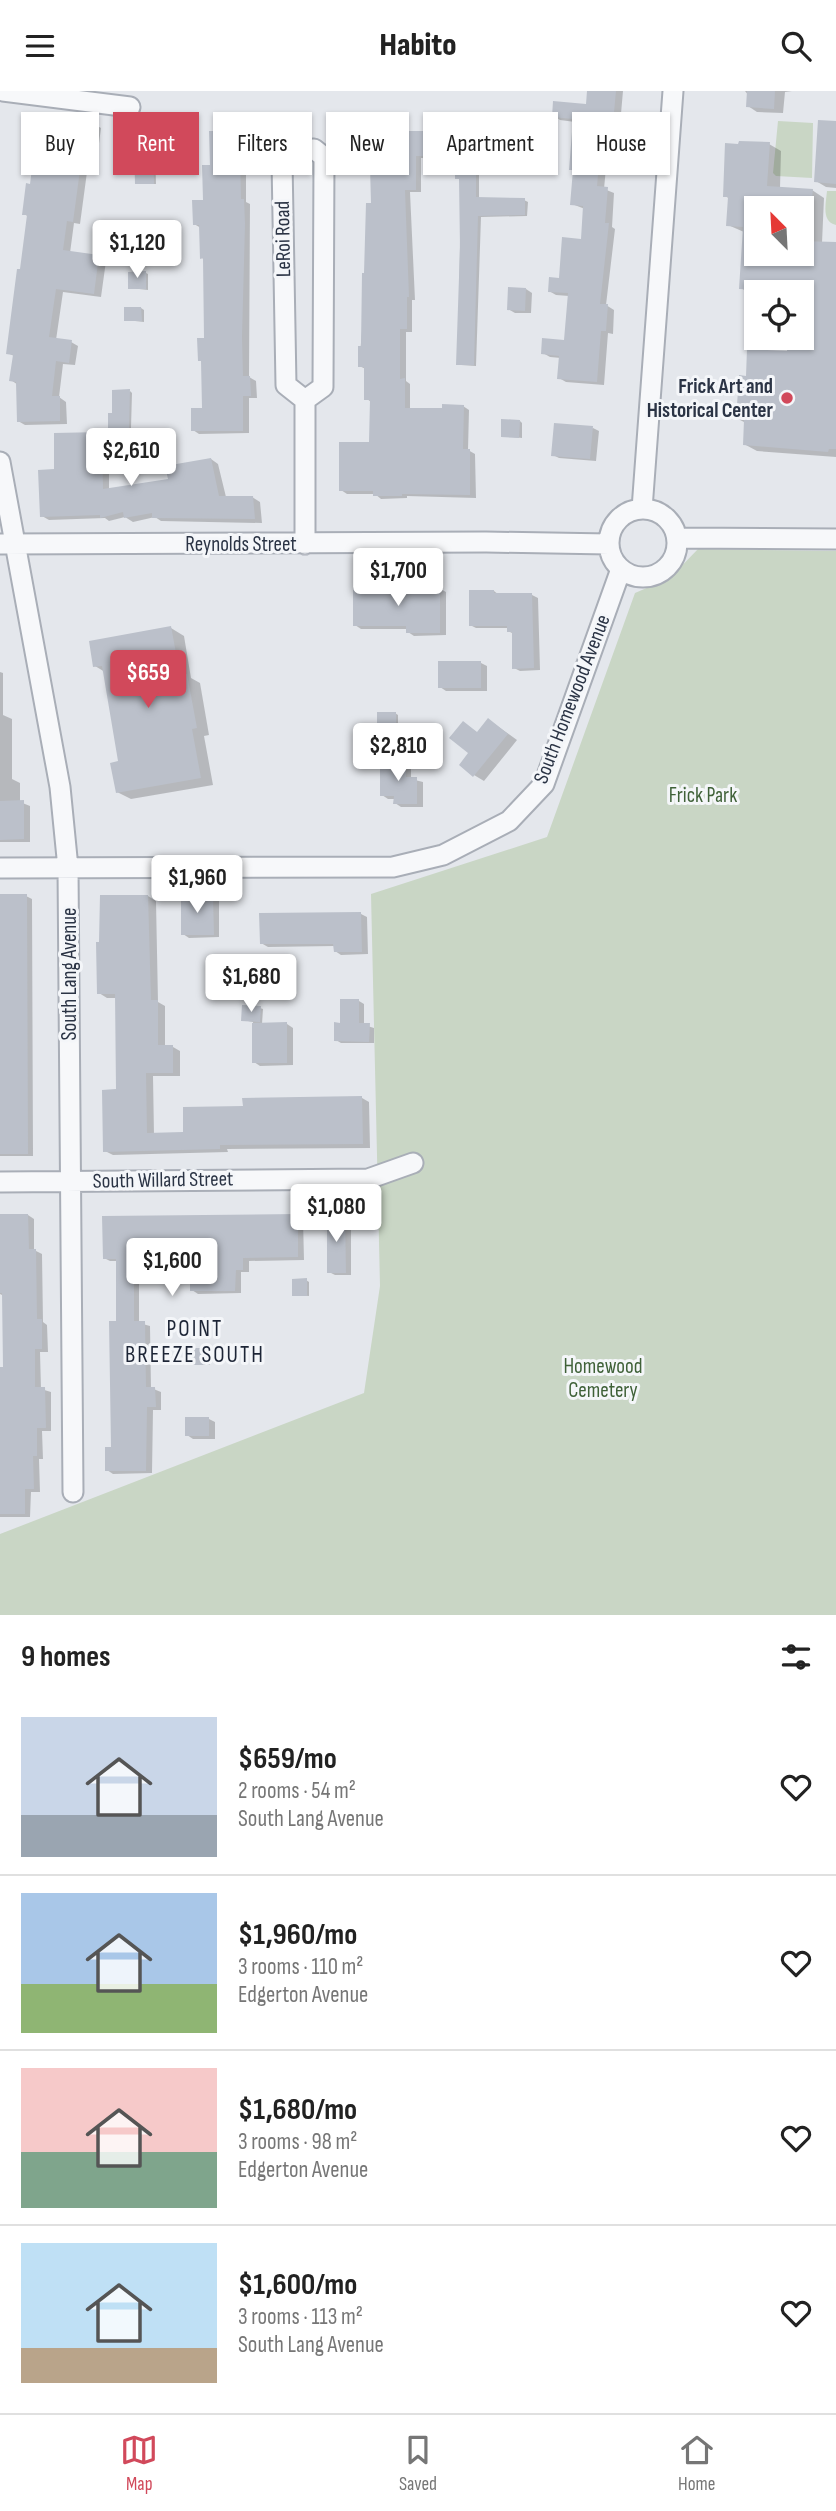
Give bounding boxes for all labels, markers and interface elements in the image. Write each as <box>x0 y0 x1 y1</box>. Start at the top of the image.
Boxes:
text: Habito <box>380 26 456 65</box>
icon: menu <box>21 27 59 65</box>
icon: search <box>777 27 815 65</box>
chip: Buy <box>21 112 99 175</box>
chip: Rent <box>113 112 199 175</box>
chip: Filters <box>213 112 312 175</box>
chip: New <box>326 112 409 175</box>
chip: Apartment <box>423 112 558 175</box>
chip: House <box>572 112 670 175</box>
north arrow <box>744 196 814 266</box>
map controls <box>744 196 814 350</box>
street label: LeRoi Road <box>270 201 296 277</box>
pin: $1,120 <box>80 221 194 280</box>
text: $1,120 <box>108 229 166 257</box>
button: locate <box>744 280 814 350</box>
place label: Frick Art and Historical Center <box>647 374 774 423</box>
marker: Frick Art and Historical Center <box>779 390 795 406</box>
pin: $2,610 <box>74 429 188 488</box>
text: $2,610 <box>102 437 160 465</box>
street label: Reynolds Street <box>185 532 297 557</box>
pin: $1,700 <box>341 549 455 608</box>
text: $1,700 <box>369 557 427 585</box>
street label: South Homewood Avenue <box>528 611 616 787</box>
pin: $659 <box>107 651 189 710</box>
text: $659 <box>126 659 170 687</box>
pin: $2,810 <box>341 723 455 783</box>
text: $2,810 <box>369 732 427 760</box>
park label: Frick Park <box>669 783 737 808</box>
pin: $1,960 <box>140 855 254 915</box>
text: $1,960 <box>167 864 227 892</box>
street label: South Lang Avenue <box>57 907 82 1041</box>
pin: $1,680 <box>194 955 308 1014</box>
text: $1,680 <box>221 963 281 991</box>
street label: South Willard Street <box>92 1166 234 1194</box>
pin: $1,080 <box>279 1185 393 1244</box>
text: $1,080 <box>306 1193 366 1221</box>
pin: $1,600 <box>115 1239 229 1298</box>
text: $1,600 <box>142 1247 202 1275</box>
district label: POINT BREEZE SOUTH <box>125 1315 265 1369</box>
park label: Homewood Cemetery <box>563 1354 643 1403</box>
icon: filters <box>777 1638 815 1676</box>
text: 9 homes <box>21 1639 111 1675</box>
text: $659/mo <box>238 1741 337 1777</box>
icon: home <box>77 1745 161 1829</box>
icon: heart <box>777 1768 815 1806</box>
text: 2 rooms · 54 m² <box>238 1777 356 1805</box>
text: South Lang Avenue <box>238 1805 384 1833</box>
text: $1,960/mo <box>238 1917 357 1953</box>
icon: home <box>77 1921 161 2005</box>
icon: heart <box>777 1944 815 1982</box>
text: 3 rooms · 110 m² <box>238 1953 363 1981</box>
text: Edgerton Avenue <box>238 1981 368 2009</box>
text: $1,680/mo <box>238 2092 357 2128</box>
icon: home <box>77 2096 161 2180</box>
icon: heart <box>777 2119 815 2157</box>
text: 3 rooms · 98 m² <box>238 2128 357 2156</box>
text: Edgerton Avenue <box>238 2156 368 2184</box>
text: $1,600/mo <box>238 2267 357 2303</box>
icon: home <box>77 2271 161 2355</box>
icon: heart <box>777 2294 815 2332</box>
text: 3 rooms · 113 m² <box>238 2303 363 2331</box>
text: South Lang Avenue <box>238 2331 384 2359</box>
tab: Map <box>120 2431 158 2496</box>
tab: Saved <box>399 2431 437 2496</box>
tab: Home <box>678 2431 716 2496</box>

